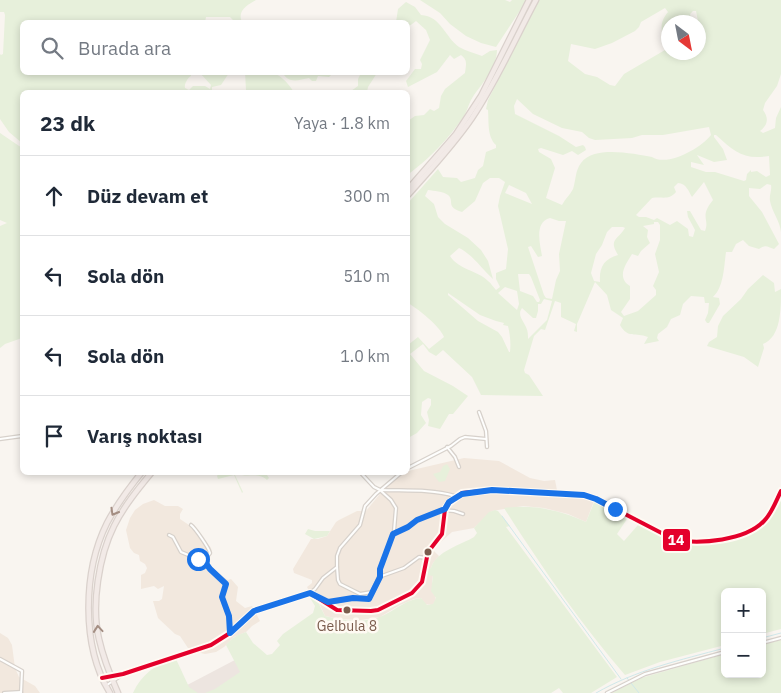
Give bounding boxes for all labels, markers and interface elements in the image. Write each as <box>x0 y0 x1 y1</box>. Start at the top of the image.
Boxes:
north arrow <box>661 15 706 60</box>
search box <box>20 20 410 75</box>
icon: search <box>38 34 66 62</box>
text: Burada ara <box>78 36 171 60</box>
text: 23 dk <box>40 109 95 137</box>
text: Yaya · 1.8 km <box>294 113 390 133</box>
icon: ahead <box>40 182 68 210</box>
text: Düz devam et <box>87 184 208 208</box>
text: 300 m <box>343 186 390 206</box>
icon: left <box>40 262 68 290</box>
text: Sola dön <box>87 264 164 288</box>
text: 510 m <box>343 266 390 286</box>
icon: left <box>40 342 68 370</box>
text: Sola dön <box>87 344 164 368</box>
text: 1.0 km <box>340 346 390 366</box>
icon: arrive <box>40 422 68 450</box>
text: Varış noktası <box>87 424 202 448</box>
route end <box>604 498 627 521</box>
one-way arrow <box>110 507 120 516</box>
line badge: 14 <box>662 528 691 552</box>
text: 14 <box>668 531 684 549</box>
unlabelled marker <box>423 547 433 557</box>
route start <box>187 548 210 571</box>
map controls <box>721 588 766 678</box>
button: + <box>721 588 766 633</box>
marker: Gelbula 8 <box>342 605 352 615</box>
place label: Gelbula 8 <box>317 617 377 635</box>
one-way arrow <box>93 625 104 633</box>
button: − <box>721 633 766 678</box>

